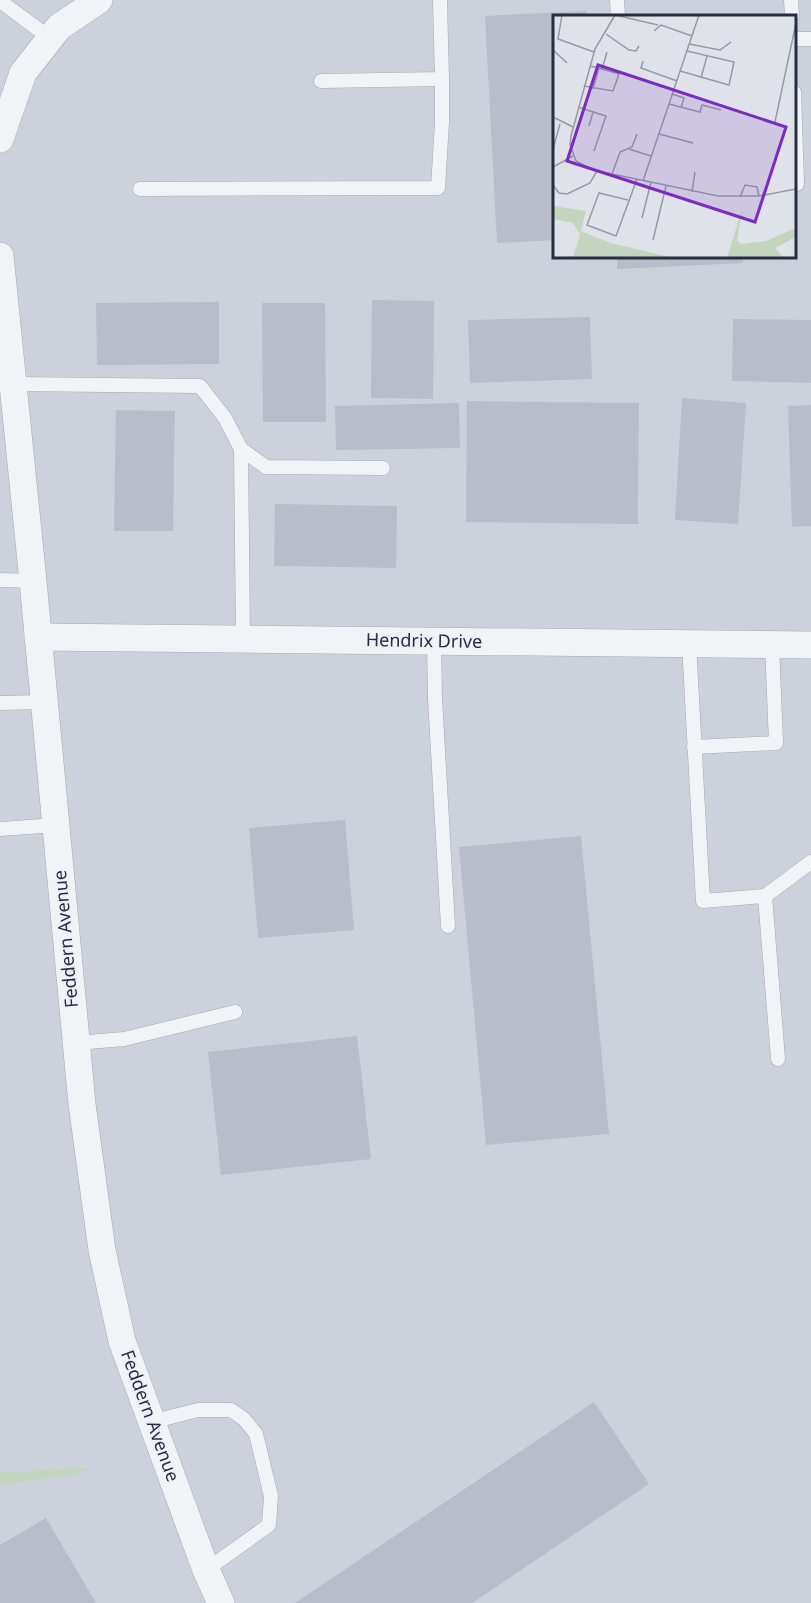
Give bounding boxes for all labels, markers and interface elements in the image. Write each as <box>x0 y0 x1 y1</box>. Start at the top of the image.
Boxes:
inset map <box>553 15 796 258</box>
street label: Hendrix Drive <box>366 627 482 653</box>
street label: Feddern Avenue <box>47 869 83 1009</box>
street label: Feddern Avenue <box>116 1347 186 1485</box>

